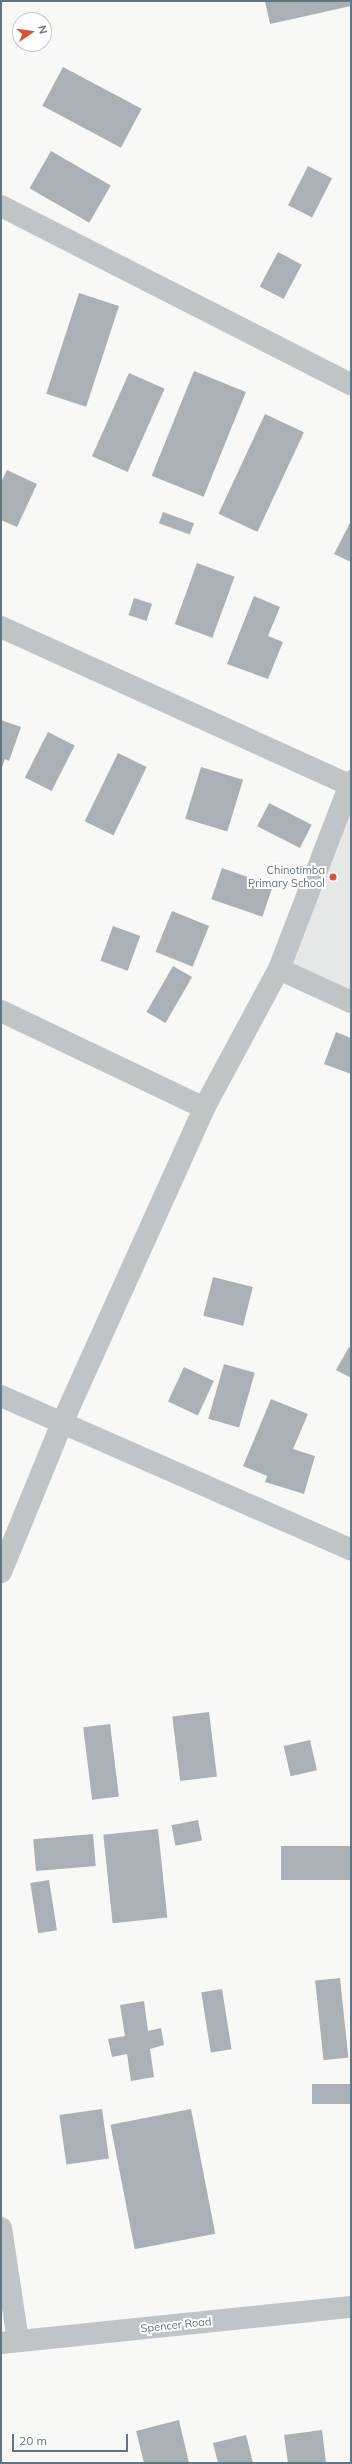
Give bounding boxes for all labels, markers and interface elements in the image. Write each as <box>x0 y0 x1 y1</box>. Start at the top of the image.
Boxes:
north arrow <box>12 12 52 52</box>
text: N <box>35 24 50 35</box>
place label: Chinotimba Primary School <box>248 864 325 890</box>
marker: Chinotimba Primary School <box>328 872 338 882</box>
street label: Spencer Road <box>140 2315 212 2335</box>
scale bar <box>14 2426 130 2452</box>
text: 20 m <box>19 2433 47 2448</box>

